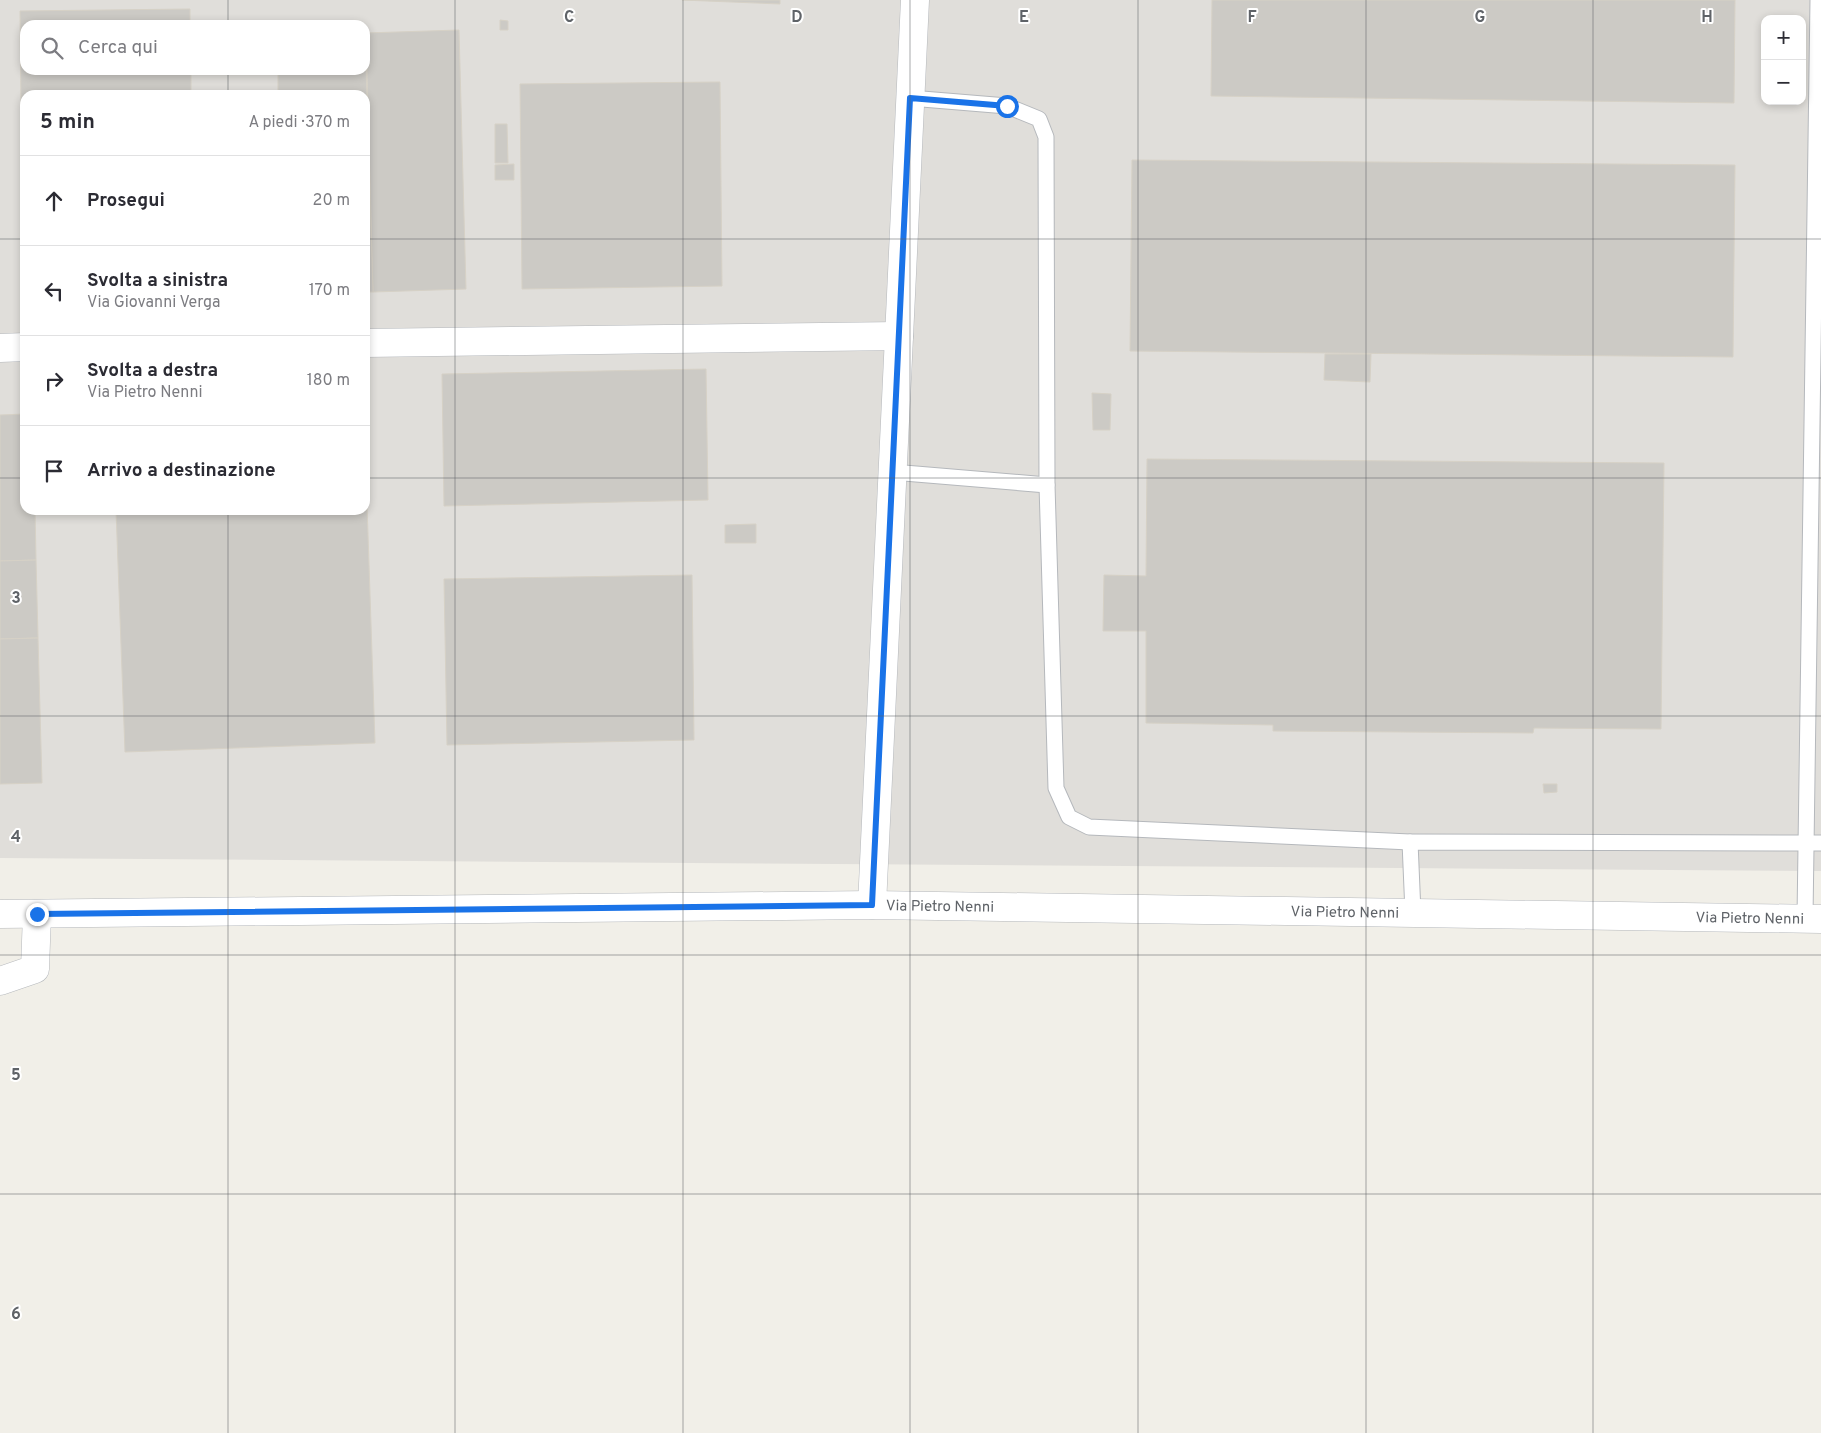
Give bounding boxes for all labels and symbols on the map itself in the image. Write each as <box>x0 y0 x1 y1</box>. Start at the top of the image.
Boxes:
text: C <box>564 8 574 28</box>
text: D <box>791 8 803 28</box>
text: E <box>1019 8 1029 28</box>
text: F <box>1247 8 1257 28</box>
text: G <box>1475 8 1485 28</box>
text: H <box>1701 8 1713 28</box>
route start <box>996 95 1019 118</box>
text: 3 <box>11 589 21 609</box>
text: 4 <box>11 828 21 848</box>
street label: Via Pietro Nenni <box>886 897 994 918</box>
route end <box>26 903 49 926</box>
street label: Via Pietro Nenni <box>1291 903 1399 924</box>
street label: Via Pietro Nenni <box>1695 909 1804 930</box>
text: 5 <box>11 1066 21 1086</box>
text: 6 <box>11 1305 21 1325</box>

